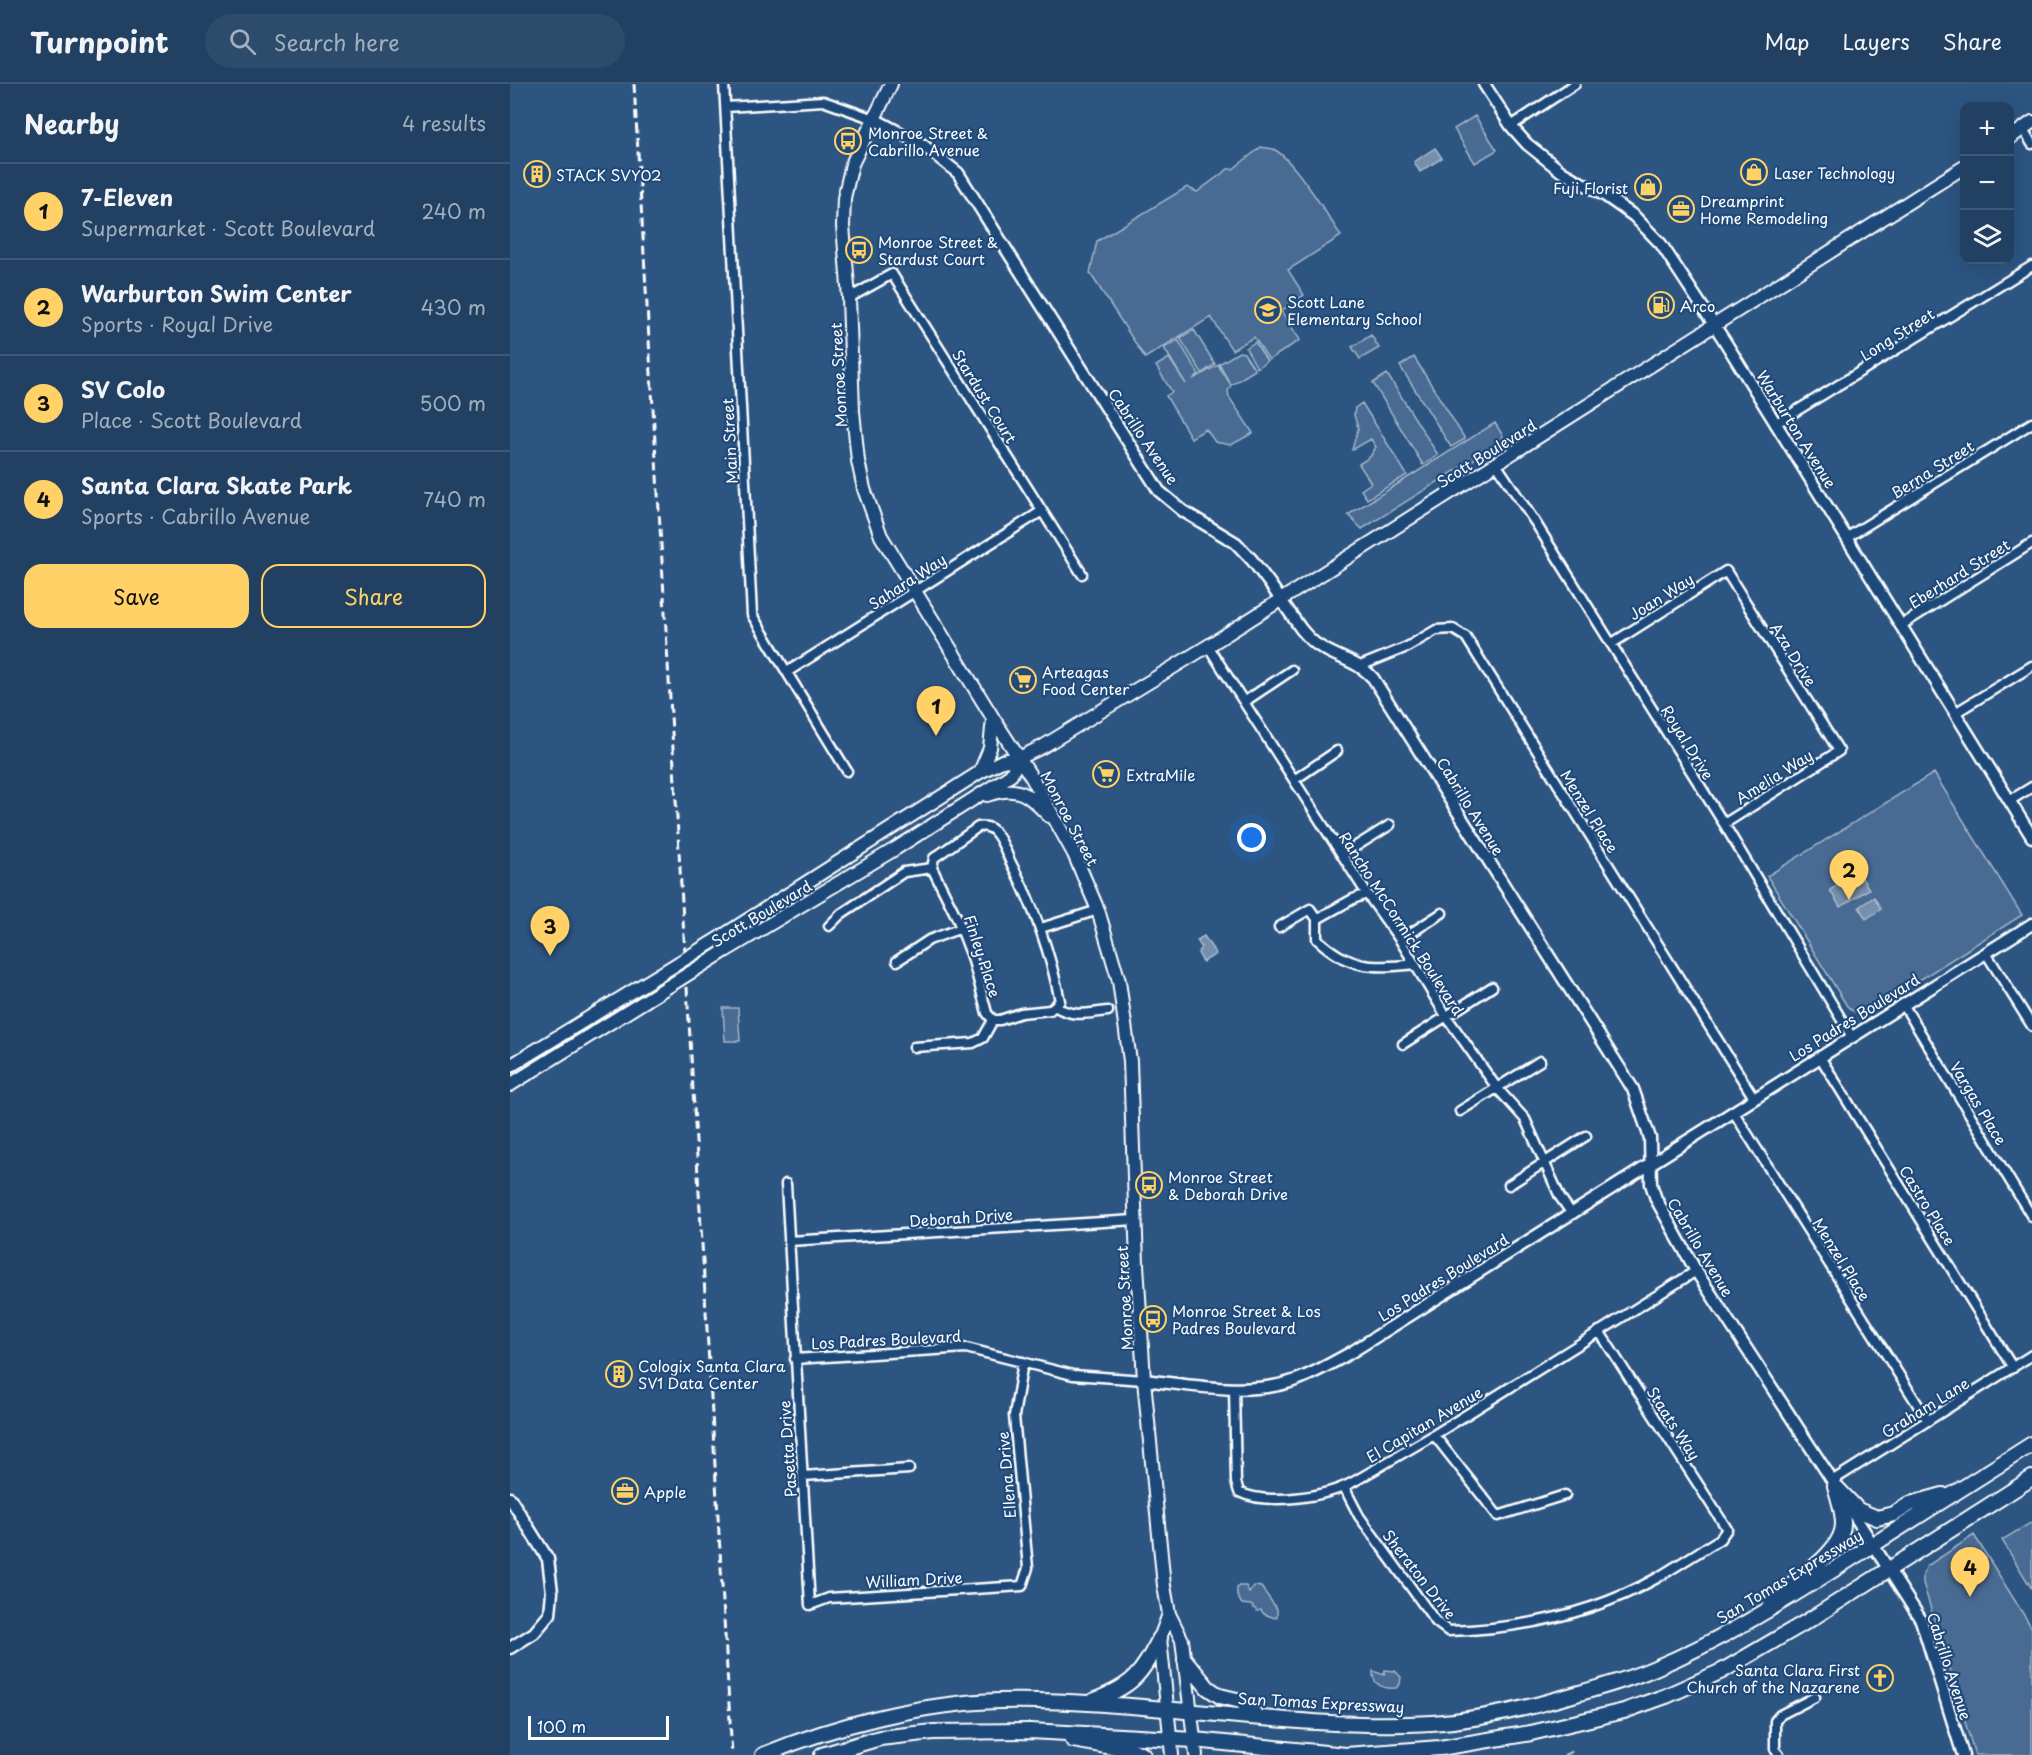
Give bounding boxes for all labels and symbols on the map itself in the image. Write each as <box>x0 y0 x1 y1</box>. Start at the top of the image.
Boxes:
place label: Monroe Street & Cabrillo Avenue <box>868 121 988 161</box>
bus stop icon: Monroe Street & Cabrillo Avenue <box>833 126 863 156</box>
shop icon: Laser Technology <box>1739 157 1769 187</box>
building icon: STACK SVY02 <box>522 159 552 189</box>
place label: Laser Technology <box>1774 161 1895 184</box>
place label: STACK SVY02 <box>556 163 662 186</box>
shop icon: Fuji Florist <box>1633 172 1663 202</box>
place label: Fuji Florist <box>1553 176 1628 199</box>
place label: Dreamprint Home Remodeling <box>1700 189 1828 229</box>
office icon: Dreamprint Home Remodeling <box>1666 194 1696 224</box>
place label: Monroe Street & Stardust Court <box>878 230 998 270</box>
bus stop icon: Monroe Street & Stardust Court <box>844 235 874 265</box>
place label: Scott Lane Elementary School <box>1287 290 1422 330</box>
fuel station icon: Arco <box>1646 290 1676 320</box>
place label: Arco <box>1680 294 1715 317</box>
school or university icon: Scott Lane Elementary School <box>1253 295 1283 325</box>
street label: Long Street <box>1855 302 1939 366</box>
street label: Monroe Street <box>824 322 852 428</box>
street label: Stardust Court <box>947 345 1023 447</box>
street label: Warburton Avenue <box>1751 366 1843 492</box>
street label: Cabrillo Avenue <box>1103 383 1185 489</box>
street label: Main Street <box>715 398 743 484</box>
street label: Scott Boulevard <box>1432 413 1540 493</box>
street label: Berna Street <box>1886 434 1978 504</box>
street label: Eberhard Street <box>1904 533 2014 613</box>
street label: Sahara Way <box>864 547 950 615</box>
street label: Joan Way <box>1624 567 1698 625</box>
street label: Aza Drive <box>1765 618 1823 690</box>
place label: Arteagas Food Center <box>1042 660 1129 700</box>
supermarket icon: Arteagas Food Center <box>1008 665 1038 695</box>
pin: 1 <box>916 686 956 736</box>
street label: Royal Drive <box>1656 700 1720 784</box>
street label: Amelia Way <box>1731 743 1817 809</box>
street label: Cabrillo Avenue <box>1432 752 1510 860</box>
supermarket icon: ExtraMile <box>1091 759 1121 789</box>
place label: ExtraMile <box>1126 763 1196 786</box>
street label: Menzel Place <box>1555 765 1625 857</box>
street label: Monroe Street <box>1035 766 1105 870</box>
your location <box>1237 823 1266 852</box>
street label: Rancho McCormick Boulevard <box>1334 827 1470 1019</box>
pin: 2 <box>1830 850 1868 900</box>
street label: Scott Boulevard <box>706 874 816 952</box>
pin: 3 <box>530 906 570 956</box>
street label: Finley Place <box>959 912 1007 1000</box>
street label: Los Padres Boulevard <box>1784 967 1924 1067</box>
street label: Vargas Place <box>1945 1057 2013 1149</box>
street label: Castro Place <box>1894 1160 1962 1250</box>
place label: Monroe Street & Deborah Drive <box>1168 1165 1288 1205</box>
bus stop icon: Monroe Street & Deborah Drive <box>1134 1170 1164 1200</box>
street label: Cabrillo Avenue <box>1662 1193 1740 1301</box>
street label: Deborah Drive <box>908 1202 1014 1232</box>
street label: Menzel Place <box>1807 1213 1877 1305</box>
street label: Los Padres Boulevard <box>1373 1227 1513 1327</box>
street label: Monroe Street <box>1110 1245 1138 1351</box>
place label: Monroe Street & Los Padres Boulevard <box>1172 1299 1321 1339</box>
bus stop icon: Monroe Street & Los Padres Boulevard <box>1138 1304 1168 1334</box>
street label: Los Padres Boulevard <box>810 1324 962 1354</box>
place label: Cologix Santa Clara SV1 Data Center <box>638 1354 786 1394</box>
building icon: Cologix Santa Clara SV1 Data Center <box>604 1359 634 1389</box>
street label: Graham Lane <box>1877 1371 1973 1443</box>
street label: El Capitan Avenue <box>1361 1380 1487 1468</box>
street label: Staats Way <box>1641 1381 1707 1465</box>
street label: Pasetta Drive <box>772 1400 802 1498</box>
street label: Ellena Drive <box>991 1431 1021 1519</box>
office icon: Apple <box>610 1476 640 1506</box>
place label: Apple <box>644 1480 687 1503</box>
street label: San Tomas Expressway <box>1712 1523 1866 1629</box>
street label: Sheraton Drive <box>1378 1525 1462 1623</box>
pin: 4 <box>1950 1548 1990 1597</box>
street label: William Drive <box>865 1565 963 1593</box>
street label: Cabrillo Avenue <box>1922 1609 1978 1723</box>
place label: Santa Clara First Church of the Nazarene <box>1686 1658 1860 1698</box>
church icon: Santa Clara First Church of the Nazarene <box>1865 1663 1895 1693</box>
street label: San Tomas Expressway <box>1237 1686 1405 1718</box>
scale bar <box>528 1713 669 1740</box>

